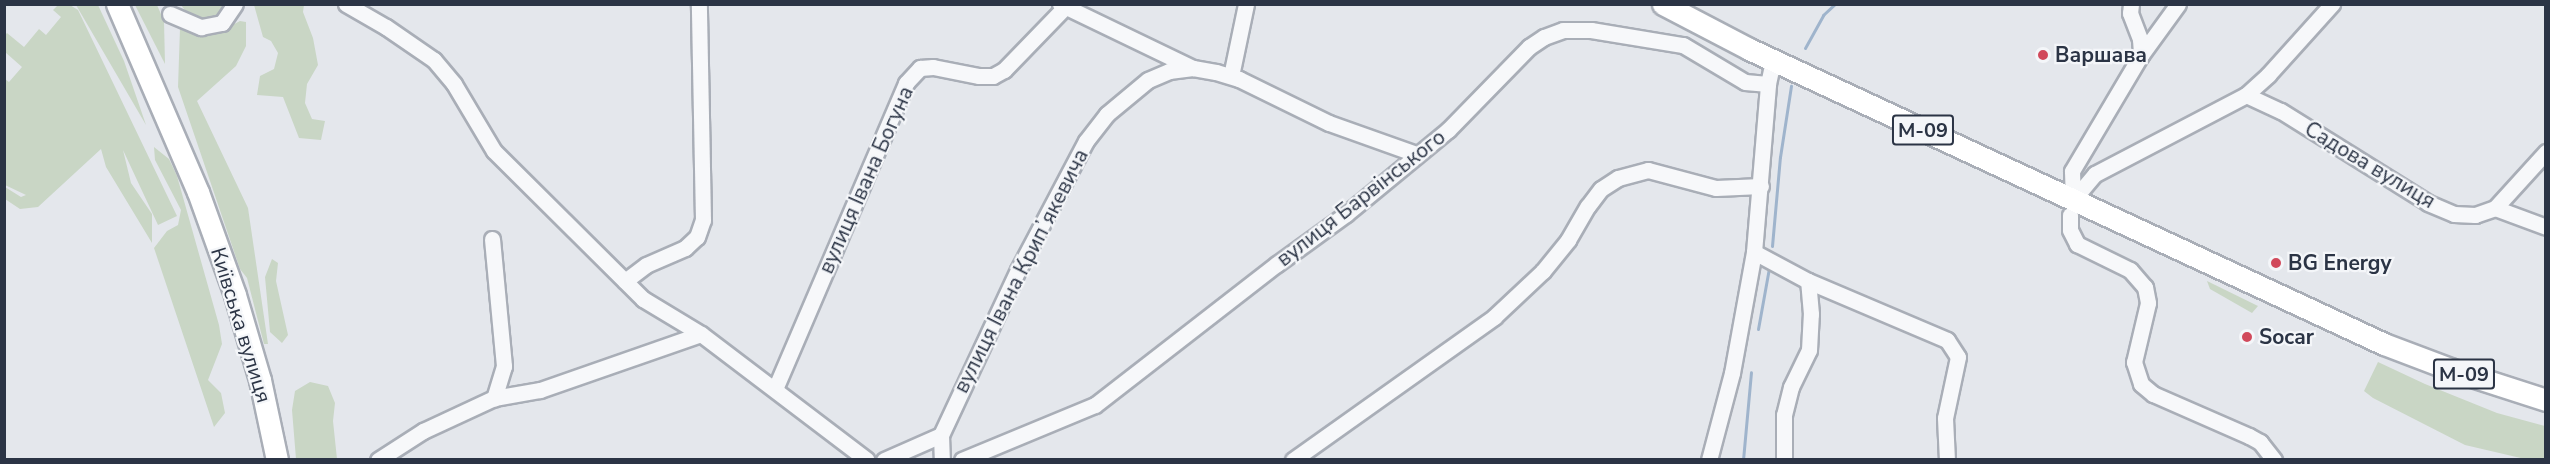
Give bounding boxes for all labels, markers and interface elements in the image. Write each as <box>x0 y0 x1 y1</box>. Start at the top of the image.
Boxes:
place label: Варшава <box>2055 42 2147 68</box>
marker: Варшава <box>2036 48 2050 62</box>
street label: вулиця Івана Богуна <box>813 83 919 277</box>
road number: М-09 <box>1892 113 1954 147</box>
street label: Садова вулиця <box>2300 116 2440 214</box>
street label: вулиця Барвінського <box>1272 124 1450 272</box>
street label: вулиця Івана Крипʼякевича <box>948 145 1094 397</box>
street label: Київська вулиця <box>205 244 277 406</box>
place label: BG Energy <box>2288 250 2392 276</box>
marker: BG Energy <box>2269 256 2283 270</box>
place label: Socar <box>2259 324 2314 350</box>
marker: Socar <box>2240 330 2254 344</box>
road number: М-09 <box>2432 357 2496 391</box>

